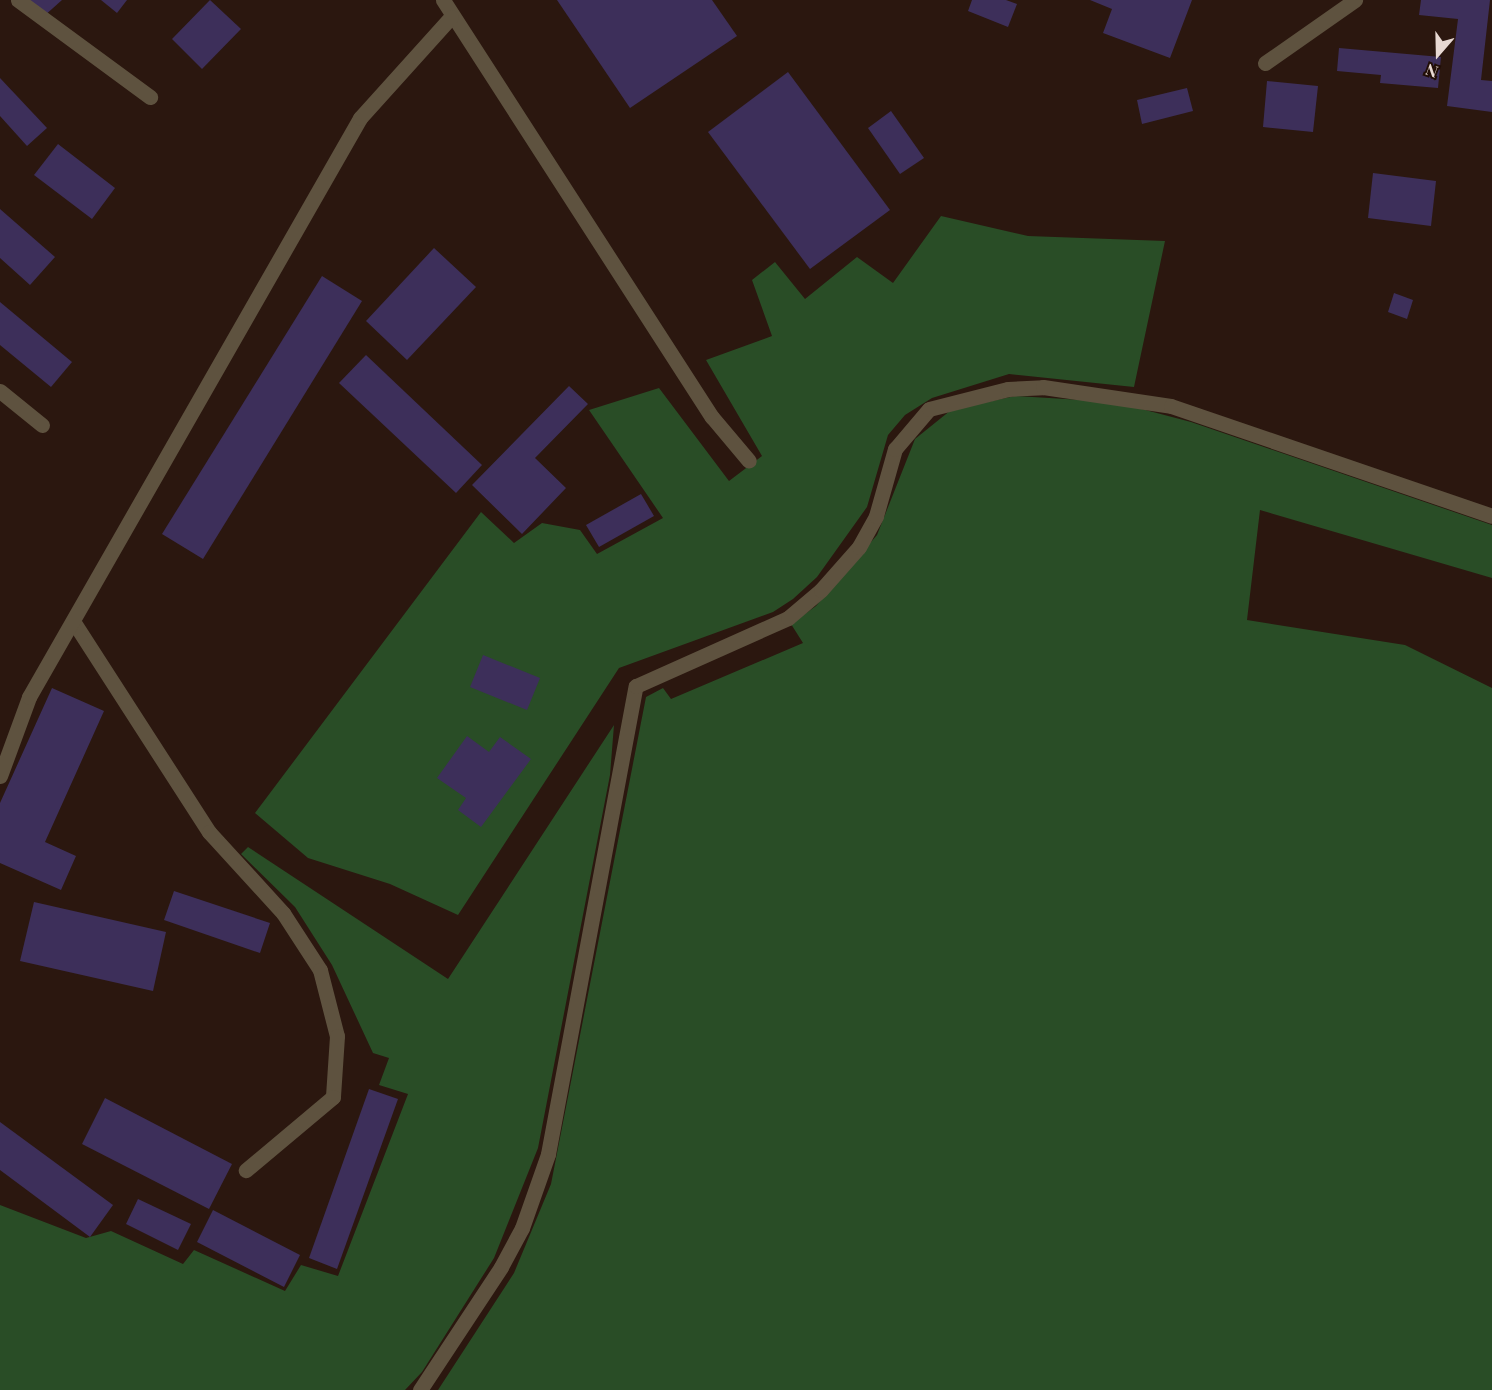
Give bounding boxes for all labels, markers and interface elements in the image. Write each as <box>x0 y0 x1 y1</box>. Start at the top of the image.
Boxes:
north arrow <box>1408 24 1468 84</box>
text: N <box>1423 60 1441 83</box>

